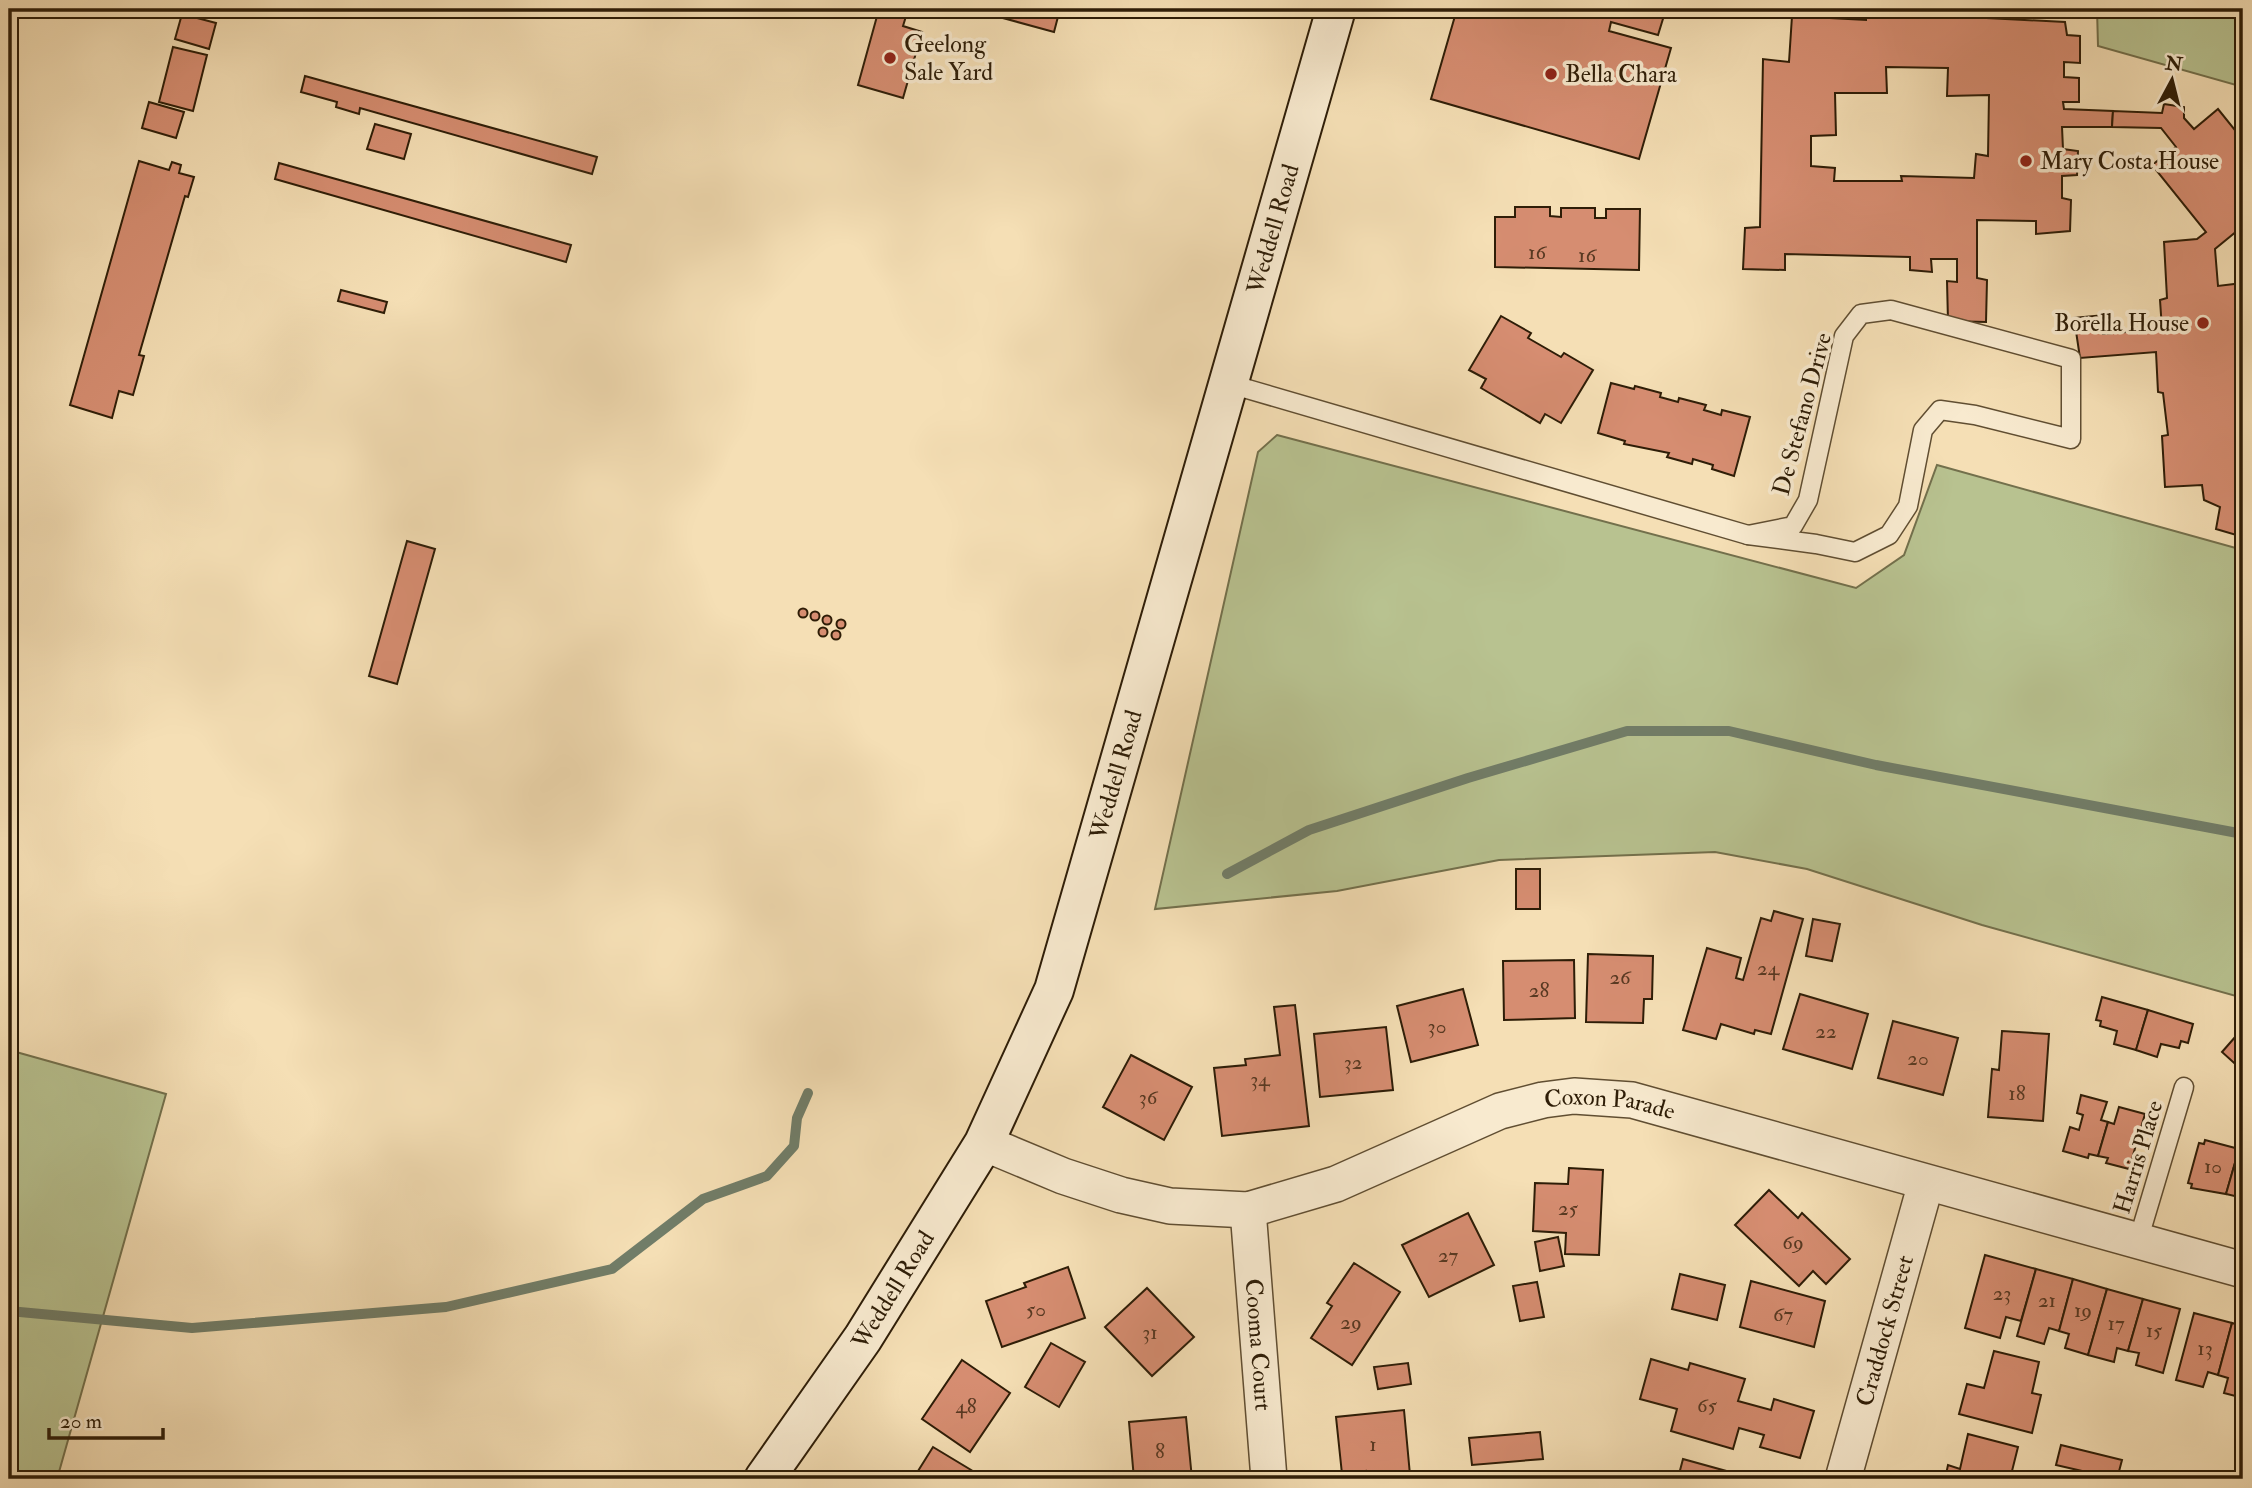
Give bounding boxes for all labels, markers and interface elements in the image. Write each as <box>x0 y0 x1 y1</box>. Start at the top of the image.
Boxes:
place label: Geelong Sale Yard <box>904 29 993 88</box>
north arrow <box>2136 46 2206 116</box>
marker: Geelong Sale Yard <box>882 50 898 66</box>
text: N <box>2163 51 2185 77</box>
place label: Bella Chara <box>1565 59 1678 90</box>
marker: Bella Chara <box>1543 66 1559 82</box>
place label: Mary Costa House <box>2040 146 2219 177</box>
marker: Mary Costa House <box>2018 153 2034 169</box>
street label: Weddell Road <box>1240 160 1307 298</box>
house number: 16 <box>1528 239 1547 266</box>
house number: 16 <box>1578 242 1597 269</box>
place label: Borella House <box>2054 308 2189 339</box>
marker: Borella House <box>2195 315 2211 331</box>
street label: De Stefano Drive <box>1766 329 1839 499</box>
street label: Weddell Road <box>1083 706 1150 844</box>
house number: 24 <box>1757 955 1781 982</box>
house number: 26 <box>1609 964 1632 991</box>
house number: 28 <box>1529 977 1549 1004</box>
house number: 30 <box>1428 1013 1446 1040</box>
house number: 22 <box>1815 1018 1837 1045</box>
house number: 20 <box>1907 1045 1929 1072</box>
house number: 32 <box>1344 1049 1362 1076</box>
house number: 34 <box>1250 1066 1271 1093</box>
house number: 18 <box>2008 1080 2026 1107</box>
street label: Coxon Parade <box>1542 1081 1679 1127</box>
house number: 36 <box>1139 1084 1159 1111</box>
street label: Harris Place <box>2107 1097 2170 1218</box>
house number: 10 <box>2204 1153 2222 1180</box>
house number: 25 <box>1558 1195 1579 1222</box>
street label: Weddell Road <box>844 1225 942 1356</box>
house number: 69 <box>1782 1229 1804 1256</box>
house number: 27 <box>1438 1242 1458 1269</box>
street label: Craddock Street <box>1849 1252 1921 1410</box>
street label: Cooma Court <box>1237 1277 1279 1412</box>
house number: 23 <box>1993 1280 2011 1307</box>
house number: 21 <box>2038 1287 2056 1314</box>
house number: 50 <box>1026 1296 1046 1323</box>
house number: 19 <box>2074 1297 2092 1324</box>
house number: 67 <box>1773 1301 1793 1328</box>
house number: 29 <box>1340 1309 1362 1336</box>
house number: 17 <box>2107 1310 2125 1337</box>
house number: 15 <box>2146 1317 2163 1344</box>
house number: 31 <box>1142 1319 1158 1346</box>
house number: 13 <box>2197 1335 2213 1362</box>
house number: 65 <box>1697 1392 1718 1419</box>
house number: 48 <box>955 1393 977 1420</box>
scale bar <box>49 1397 163 1441</box>
text: 20 m <box>60 1408 102 1435</box>
house number: 1 <box>1369 1431 1377 1458</box>
house number: 8 <box>1155 1438 1165 1465</box>

